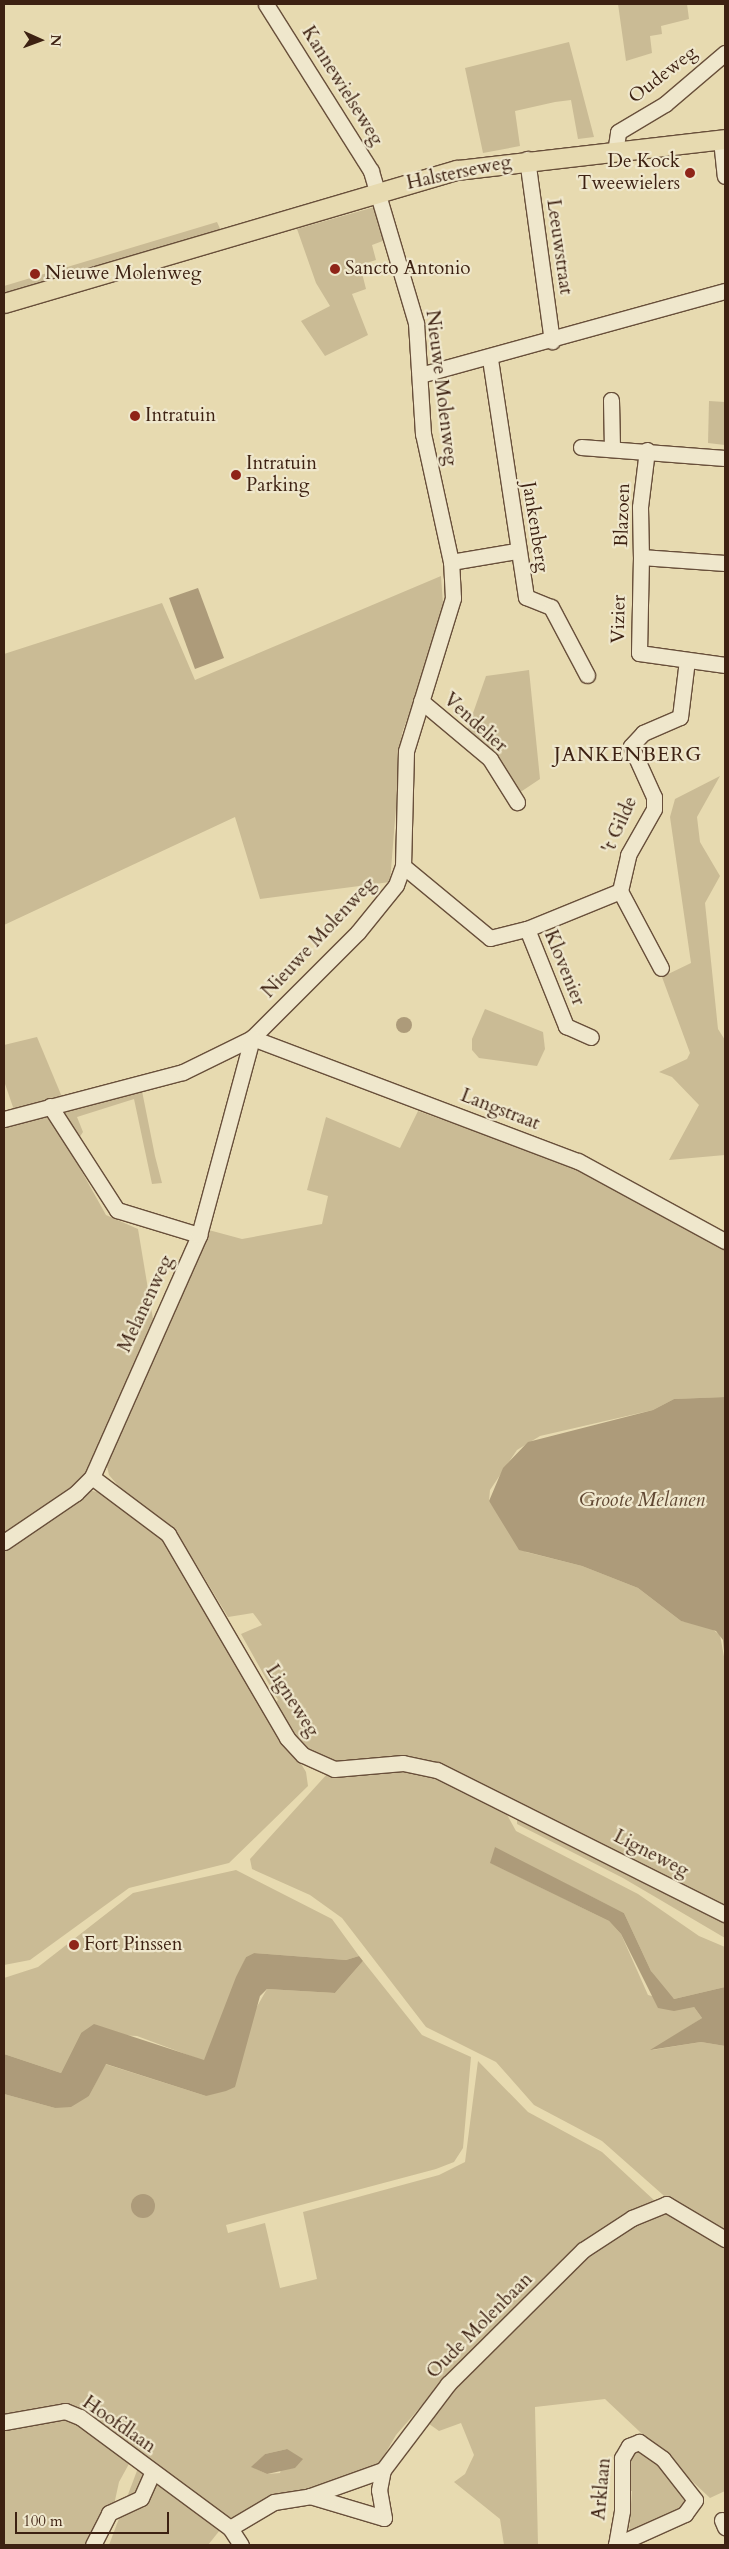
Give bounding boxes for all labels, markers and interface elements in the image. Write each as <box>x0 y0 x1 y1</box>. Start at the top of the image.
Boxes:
north arrow <box>15 15 65 65</box>
street label: Kannewielseweg <box>296 22 388 150</box>
text: N <box>46 34 65 47</box>
street label: Oudeweg <box>624 41 702 109</box>
street label: Halsterseweg <box>405 151 513 195</box>
place label: De Kock Tweewielers <box>578 151 680 195</box>
marker: De Kock Tweewielers <box>684 167 696 179</box>
street label: Leeuwstraat <box>541 198 577 296</box>
place label: Sancto Antonio <box>345 258 471 280</box>
place label: Nieuwe Molenweg <box>45 263 202 285</box>
marker: Sancto Antonio <box>329 263 341 275</box>
marker: Nieuwe Molenweg <box>29 268 41 280</box>
street label: Nieuwe Molenweg <box>420 309 462 467</box>
place label: Intratuin <box>145 405 216 427</box>
marker: Intratuin <box>129 410 141 422</box>
place label: Intratuin Parking <box>246 453 317 497</box>
marker: Intratuin Parking <box>230 469 242 481</box>
street label: Jankenberg <box>517 480 553 574</box>
street label: Blazoen <box>610 483 636 547</box>
street label: Vizier <box>607 594 631 644</box>
street label: Vendelier <box>438 688 512 758</box>
district label: JANKENBERG <box>553 742 703 766</box>
street label: 't Gilde <box>598 793 642 857</box>
street label: Nieuwe Molenweg <box>257 873 381 1003</box>
street label: Klovenier <box>539 927 589 1009</box>
street label: Langstraat <box>457 1085 543 1135</box>
street label: Melanenweg <box>114 1252 178 1356</box>
water label: Groote Melanen <box>579 1487 705 1511</box>
street label: Ligneweg <box>260 1661 324 1741</box>
street label: Ligneweg <box>610 1825 692 1883</box>
place label: Fort Pinssen <box>84 1934 183 1956</box>
marker: Fort Pinssen <box>68 1939 80 1951</box>
street label: Oude Molenbaan <box>422 2268 538 2384</box>
street label: Hoofdlaan <box>78 2391 160 2459</box>
street label: Arklaan <box>588 2457 616 2521</box>
scale bar <box>18 2502 171 2534</box>
text: 100 m <box>23 2511 63 2531</box>

